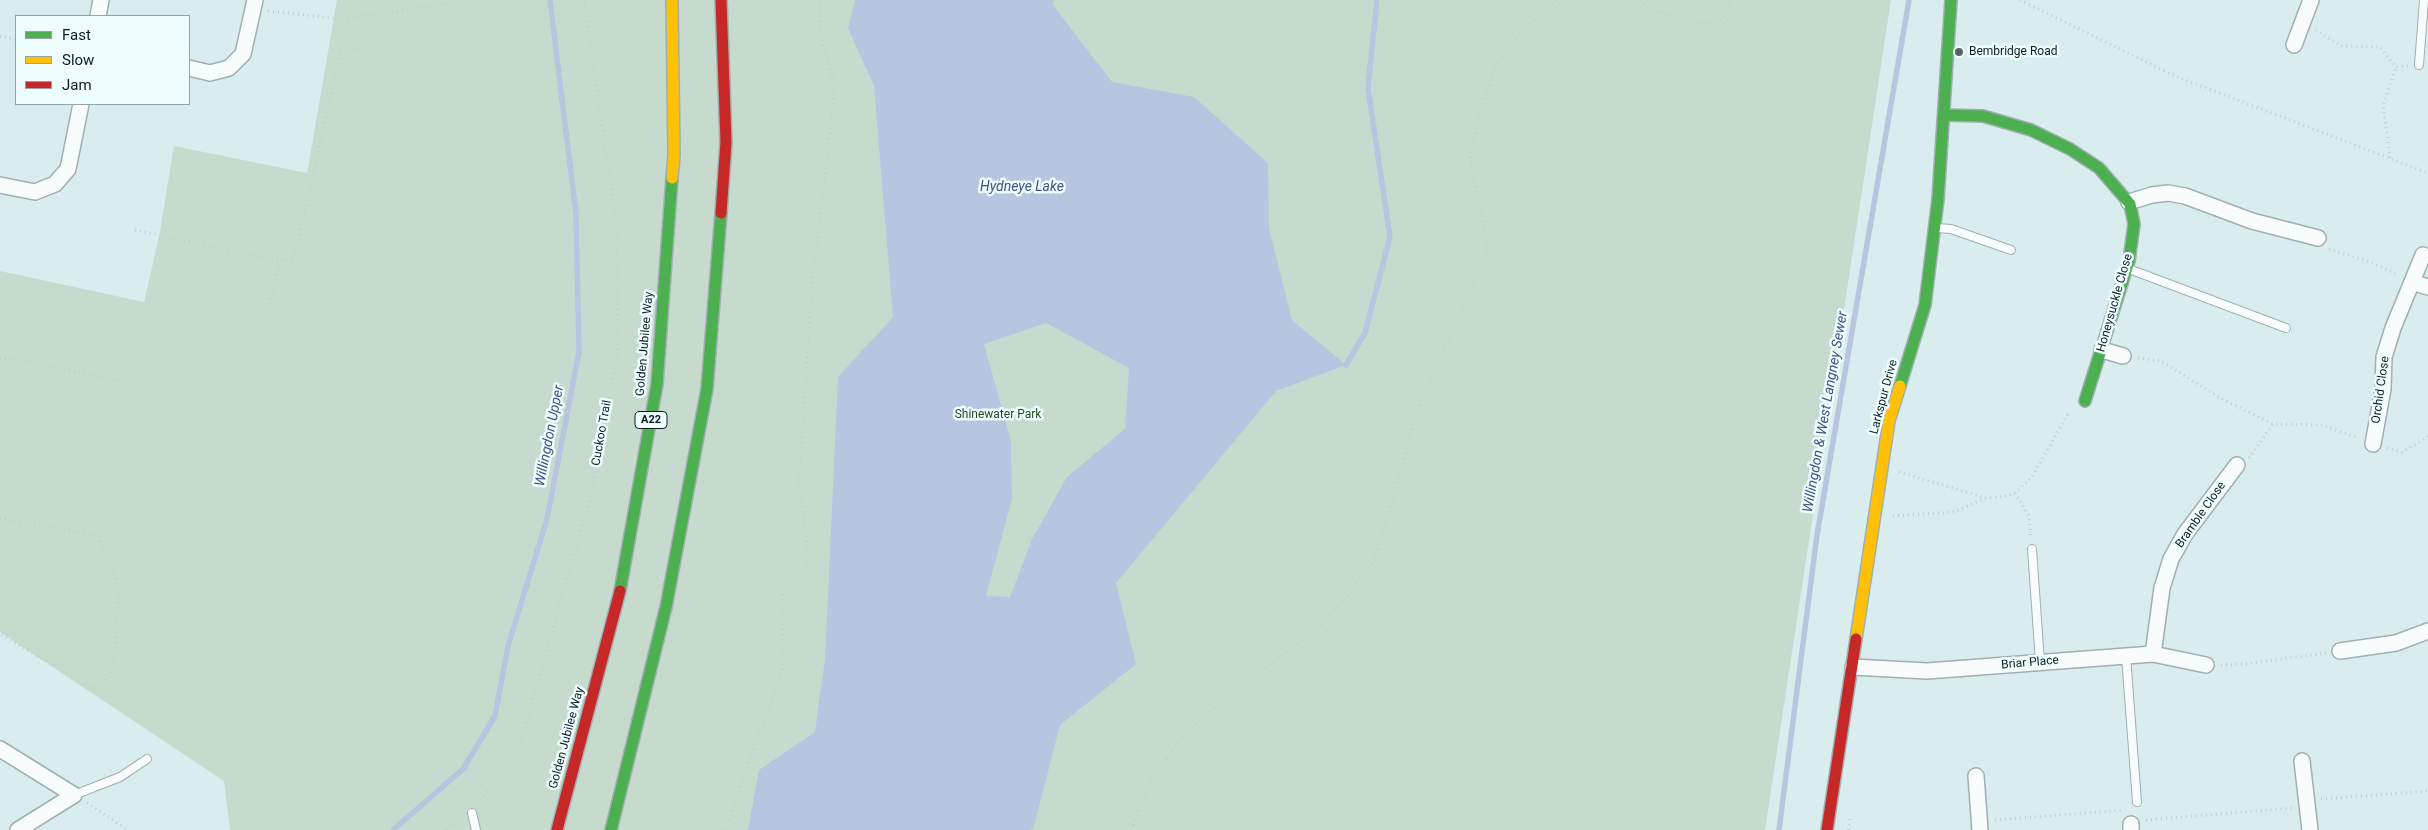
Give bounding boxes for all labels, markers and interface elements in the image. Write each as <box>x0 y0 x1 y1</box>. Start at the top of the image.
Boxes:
legend <box>15 15 190 105</box>
text: Fast <box>62 26 91 44</box>
place label: Bembridge Road <box>1969 45 2057 59</box>
marker: Bembridge Road <box>1953 46 1965 58</box>
text: Slow <box>62 51 94 69</box>
text: Jam <box>62 76 92 94</box>
water label: Hydneye Lake <box>980 179 1064 195</box>
street label: Honeysuckle Close <box>2094 252 2136 354</box>
street label: Golden Jubilee Way <box>633 291 657 397</box>
water label: Willingdon & West Langney Sewer <box>1800 310 1852 514</box>
street label: Orchid Close <box>2369 355 2393 425</box>
street label: Larkspur Drive <box>1867 358 1901 436</box>
water label: Willingdon Upper <box>532 384 568 488</box>
street label: Cuckoo Trail <box>589 399 615 467</box>
park label: Shinewater Park <box>955 408 1041 422</box>
road number: A22 <box>635 412 667 428</box>
street label: Bramble Close <box>2173 479 2229 551</box>
street label: Briar Place <box>2001 653 2059 673</box>
street label: Golden Jubilee Way <box>546 686 588 790</box>

